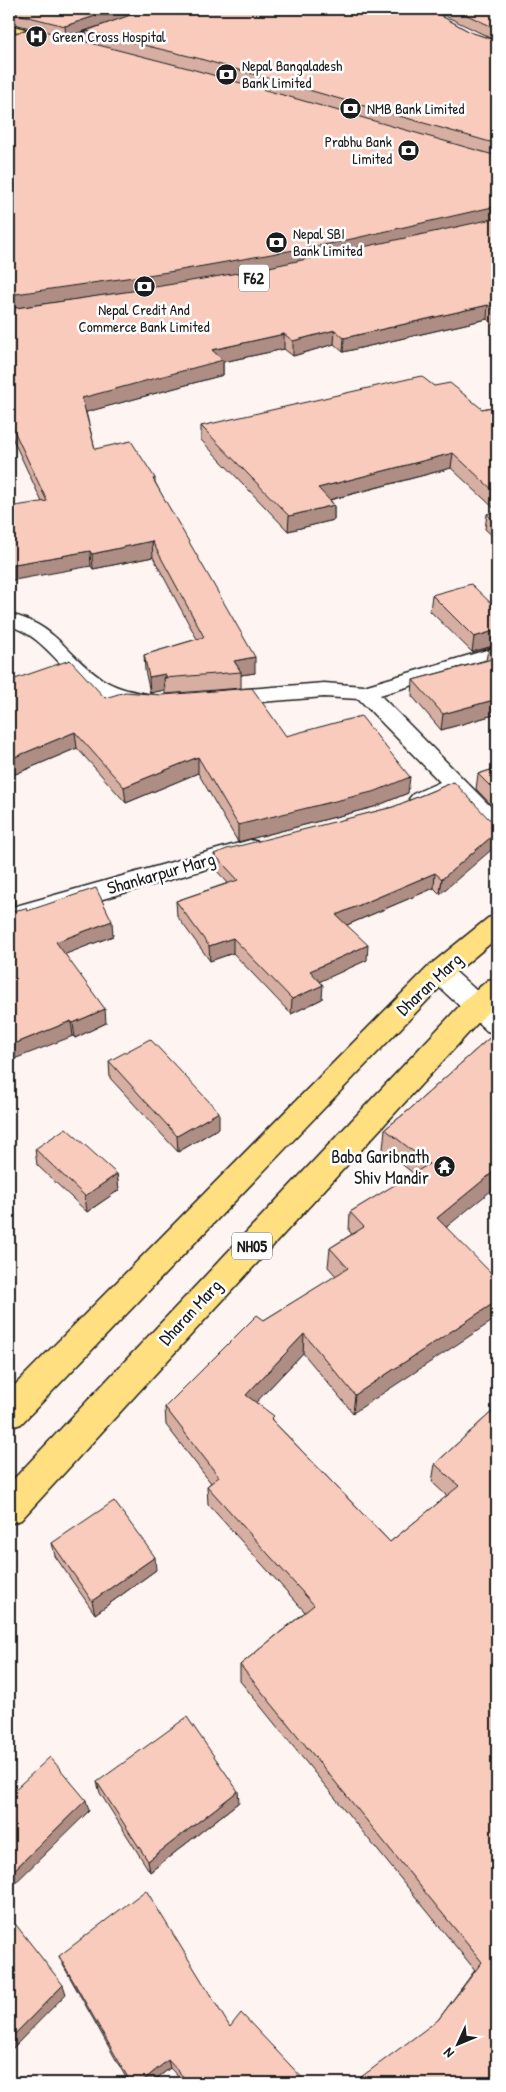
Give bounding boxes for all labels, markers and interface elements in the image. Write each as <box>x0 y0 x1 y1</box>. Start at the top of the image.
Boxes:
hospital icon: Green Cross Hospital <box>24 24 48 48</box>
place label: Green Cross Hospital <box>52 26 166 47</box>
place label: Nepal Bangaladesh Bank Limited <box>242 55 342 93</box>
bank icon: Nepal Bangaladesh Bank Limited <box>214 62 238 86</box>
bank icon: NMB Bank Limited <box>339 96 363 120</box>
place label: NMB Bank Limited <box>367 98 465 119</box>
place label: Prabhu Bank Limited <box>325 131 392 169</box>
bank icon: Prabhu Bank Limited <box>396 138 420 162</box>
place label: Nepal SBI Bank Limited <box>293 223 363 261</box>
bank icon: Nepal SBI Bank Limited <box>265 230 289 254</box>
road number: F62 <box>239 264 269 292</box>
bank icon: Nepal Credit And Commerce Bank Limited <box>132 274 156 298</box>
place label: Nepal Credit And Commerce Bank Limited <box>78 299 210 337</box>
street label: Shankarpur Marg <box>104 846 218 900</box>
street label: Dharan Marg <box>390 947 468 1021</box>
place label: Baba Garibnath Shiv Mandir <box>331 1144 429 1190</box>
temple icon: Baba Garibnath Shiv Mandir <box>433 1154 457 1178</box>
road number: NH05 <box>232 1232 272 1260</box>
street label: Dharan Marg <box>153 1273 227 1351</box>
north arrow <box>434 2020 484 2070</box>
text: N <box>438 2044 458 2063</box>

